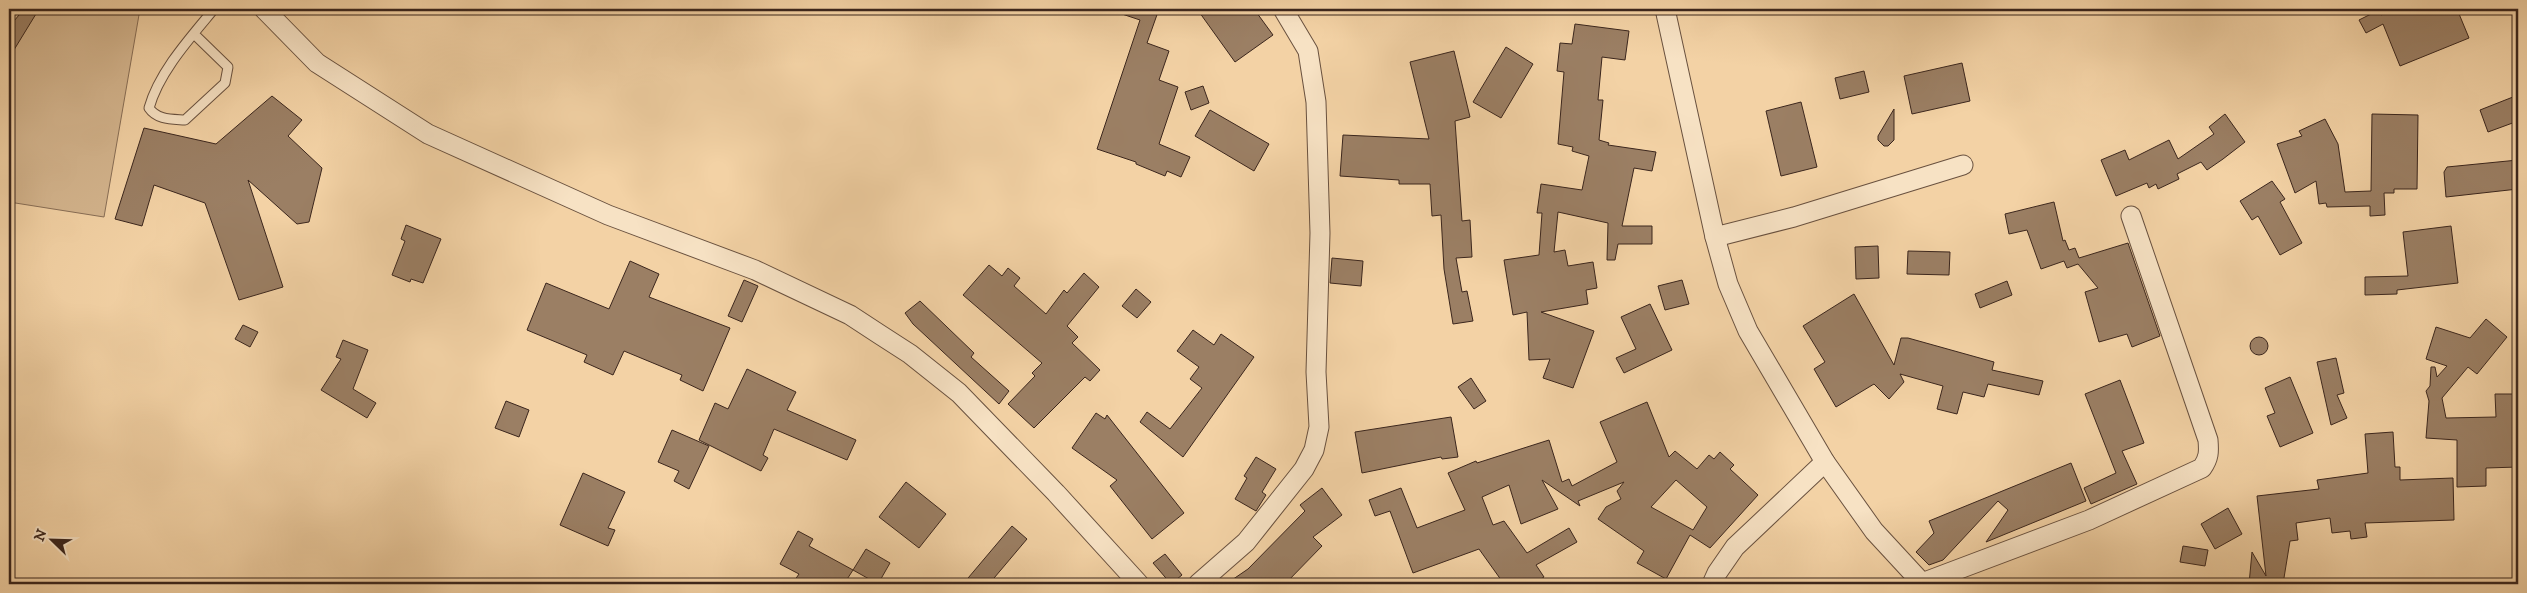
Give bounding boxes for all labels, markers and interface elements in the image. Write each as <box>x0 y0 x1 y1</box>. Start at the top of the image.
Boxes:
north arrow <box>28 516 78 566</box>
text: N <box>30 526 52 544</box>

